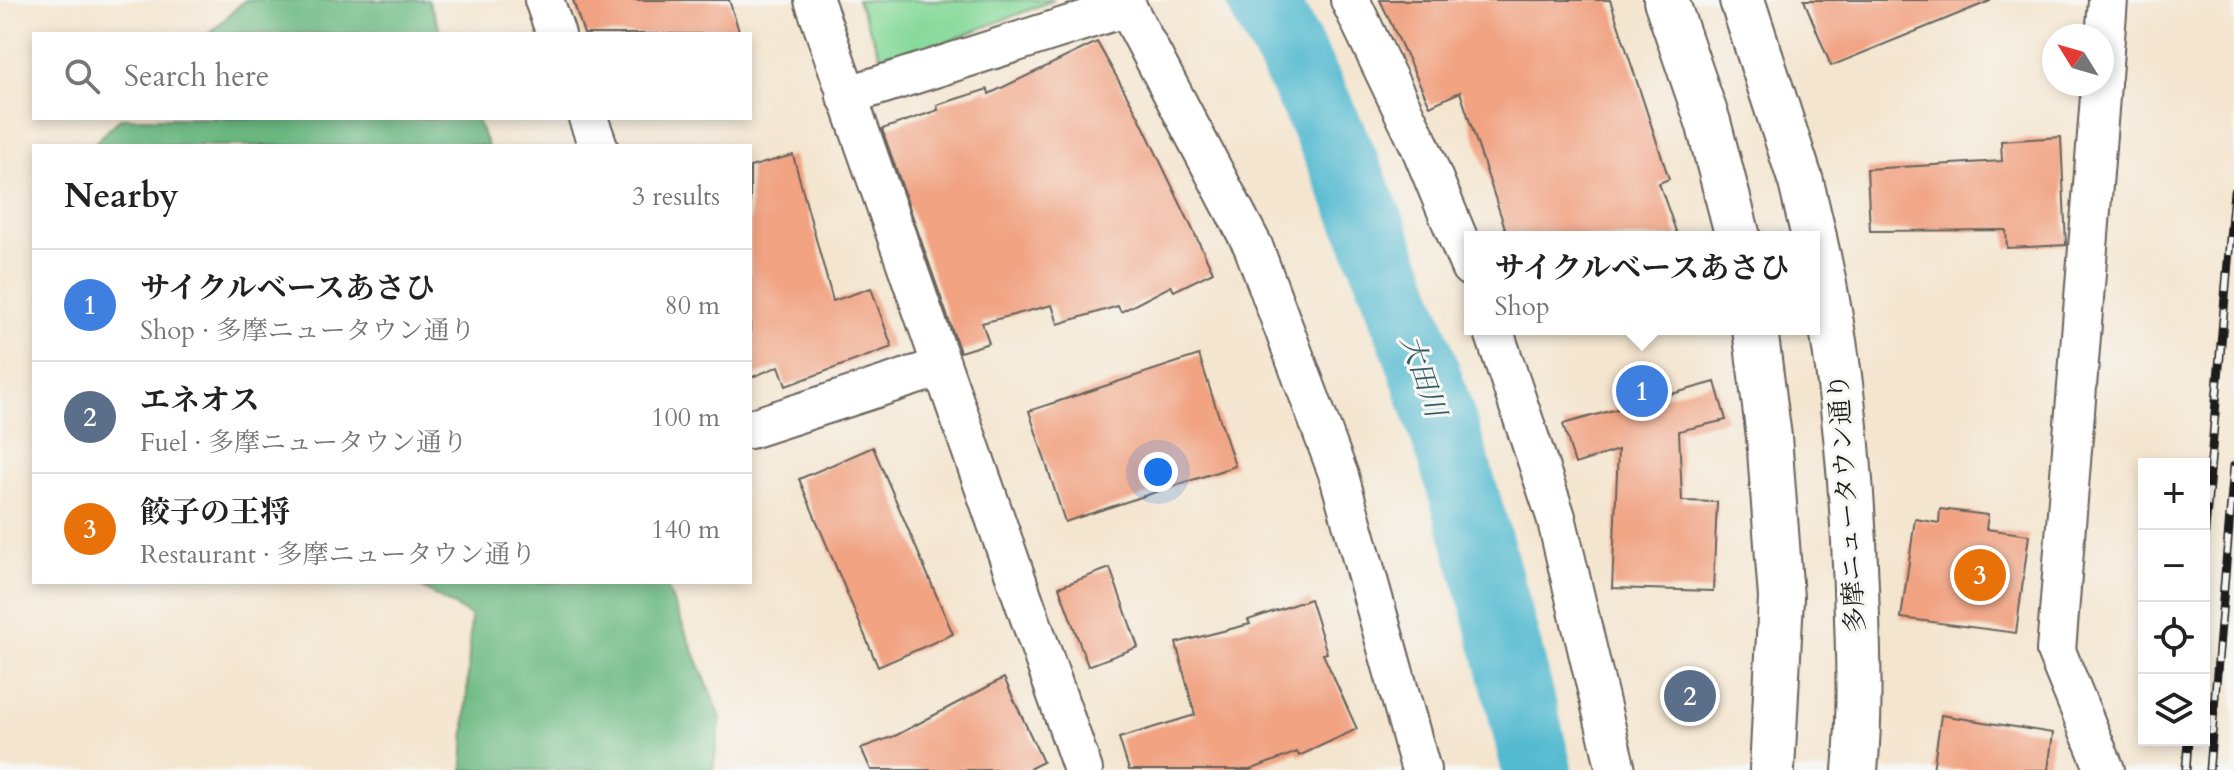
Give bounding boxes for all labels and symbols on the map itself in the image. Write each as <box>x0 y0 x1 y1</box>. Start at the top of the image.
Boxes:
north arrow <box>2042 24 2114 96</box>
water label: 大田川 <box>1391 330 1456 425</box>
pin: 1 <box>1616 361 1668 421</box>
street label: 多摩ニュータウン通り <box>1820 372 1874 634</box>
your location <box>1138 452 1178 492</box>
pin: 3 <box>1954 545 2006 605</box>
pin: 2 <box>1664 666 1716 726</box>

